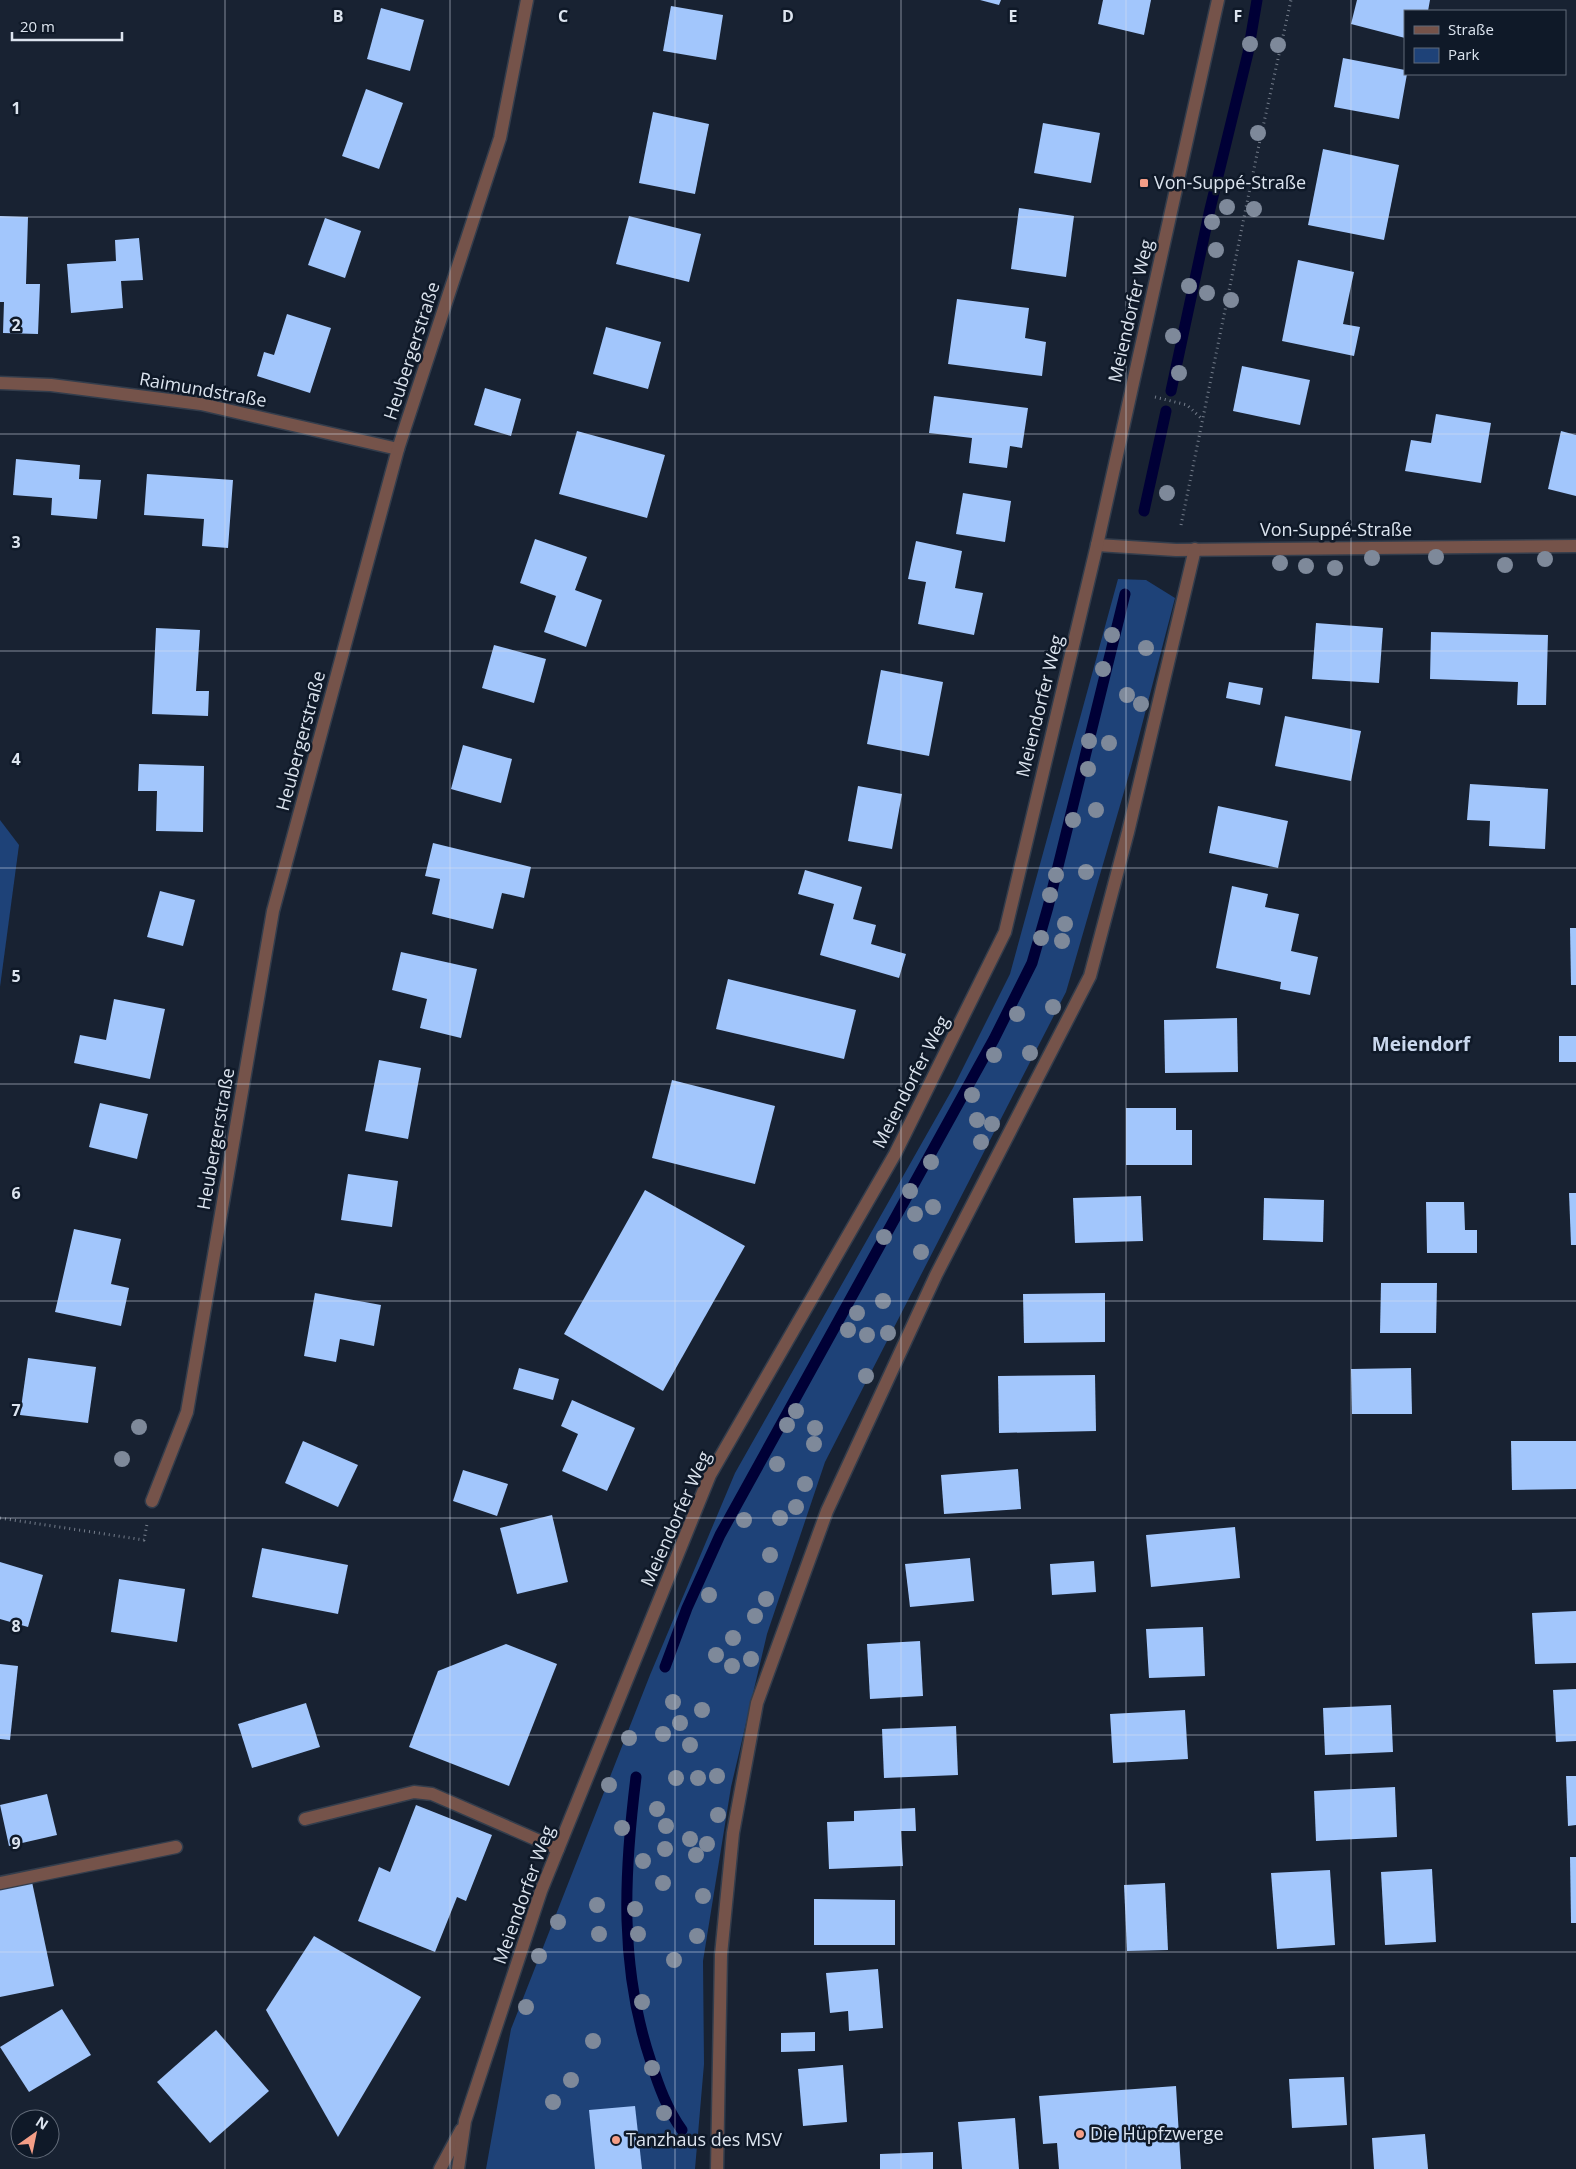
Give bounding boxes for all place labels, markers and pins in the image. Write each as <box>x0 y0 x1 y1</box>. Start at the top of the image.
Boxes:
place label: Von-Suppé-Straße <box>1154 170 1306 194</box>
marker: Von-Suppé-Straße <box>1138 177 1150 189</box>
place label: Die Hüpfzwerge <box>1090 2121 1224 2145</box>
place label: Tanzhaus des MSV <box>626 2127 782 2151</box>
marker: Die Hüpfzwerge <box>1074 2128 1086 2140</box>
marker: Tanzhaus des MSV <box>610 2134 622 2146</box>

